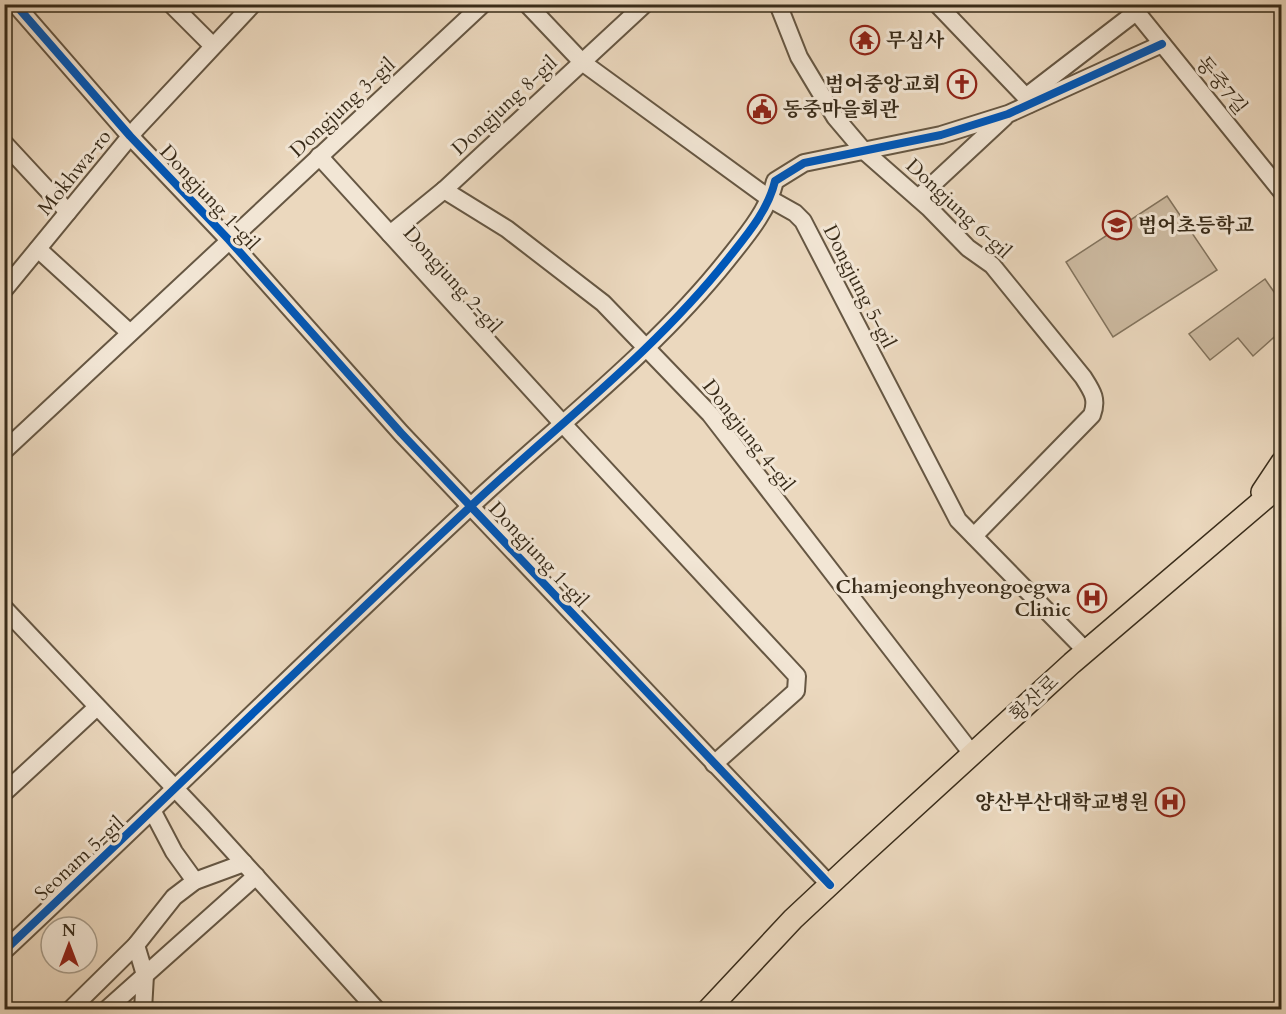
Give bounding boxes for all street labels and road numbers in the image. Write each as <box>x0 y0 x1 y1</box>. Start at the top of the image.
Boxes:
street label: Dongjung 8-gil <box>446 49 563 161</box>
street label: 동중7길 <box>1190 50 1254 120</box>
street label: Dongjung 3-gil <box>284 51 401 163</box>
street label: Mokhwa-ro <box>31 124 117 221</box>
street label: Dongjung 1-gil <box>154 139 266 256</box>
street label: Dongjung 6-gil <box>900 152 1017 264</box>
street label: Dongjung 2-gil <box>397 220 508 339</box>
street label: Dongjung 5-gil <box>817 220 902 353</box>
street label: Dongjung 4-gil <box>696 374 801 497</box>
street label: Dongjung 1-gil <box>483 496 595 613</box>
street label: 황산로 <box>1004 669 1065 728</box>
street label: Seonam 5-gil <box>29 810 130 907</box>

